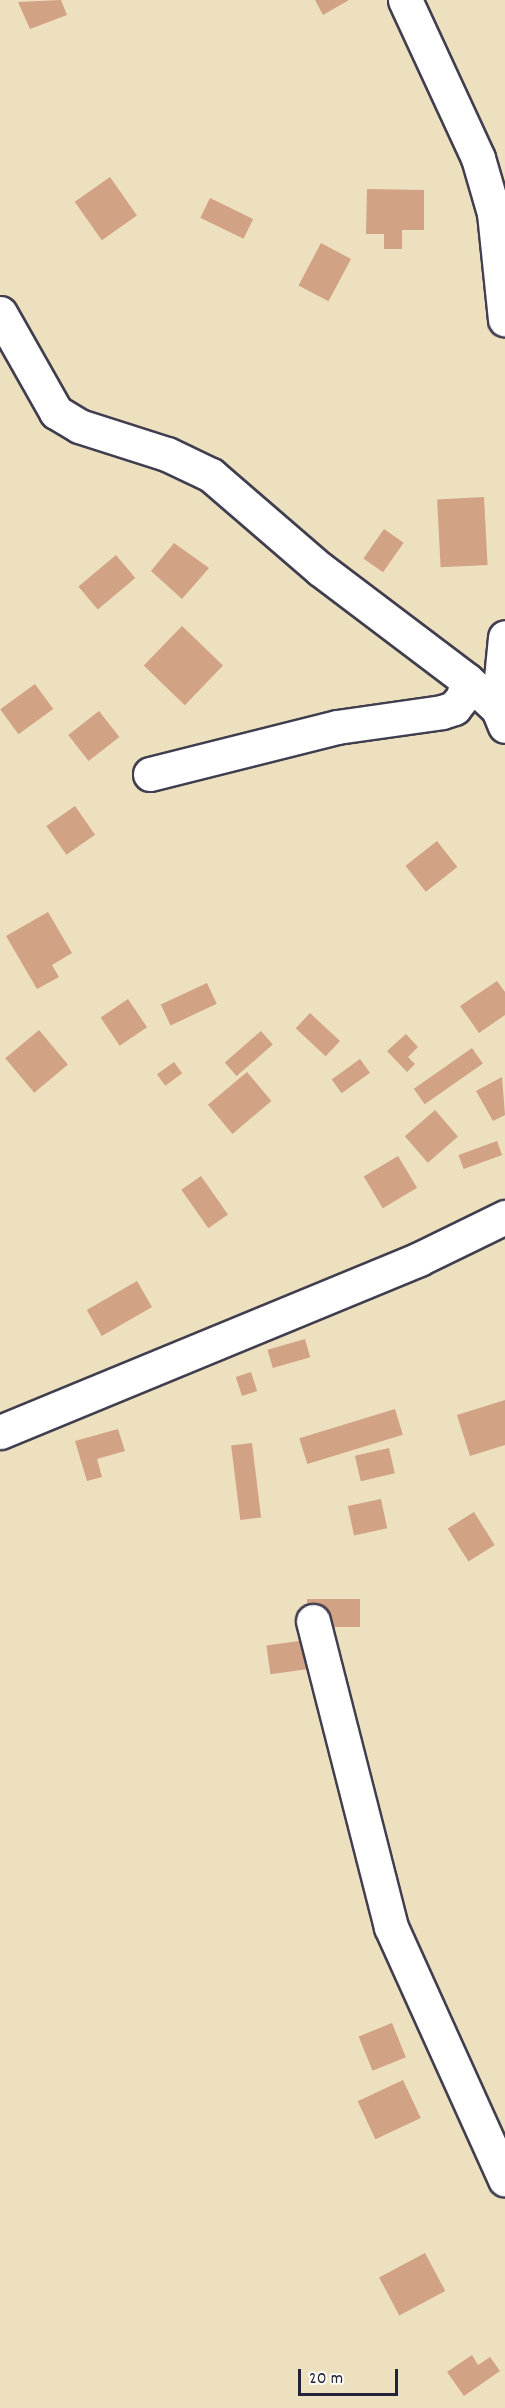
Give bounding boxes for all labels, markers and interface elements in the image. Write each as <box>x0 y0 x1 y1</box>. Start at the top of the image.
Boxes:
scale bar <box>301 2357 402 2395</box>
text: 20 m <box>309 2367 343 2392</box>

